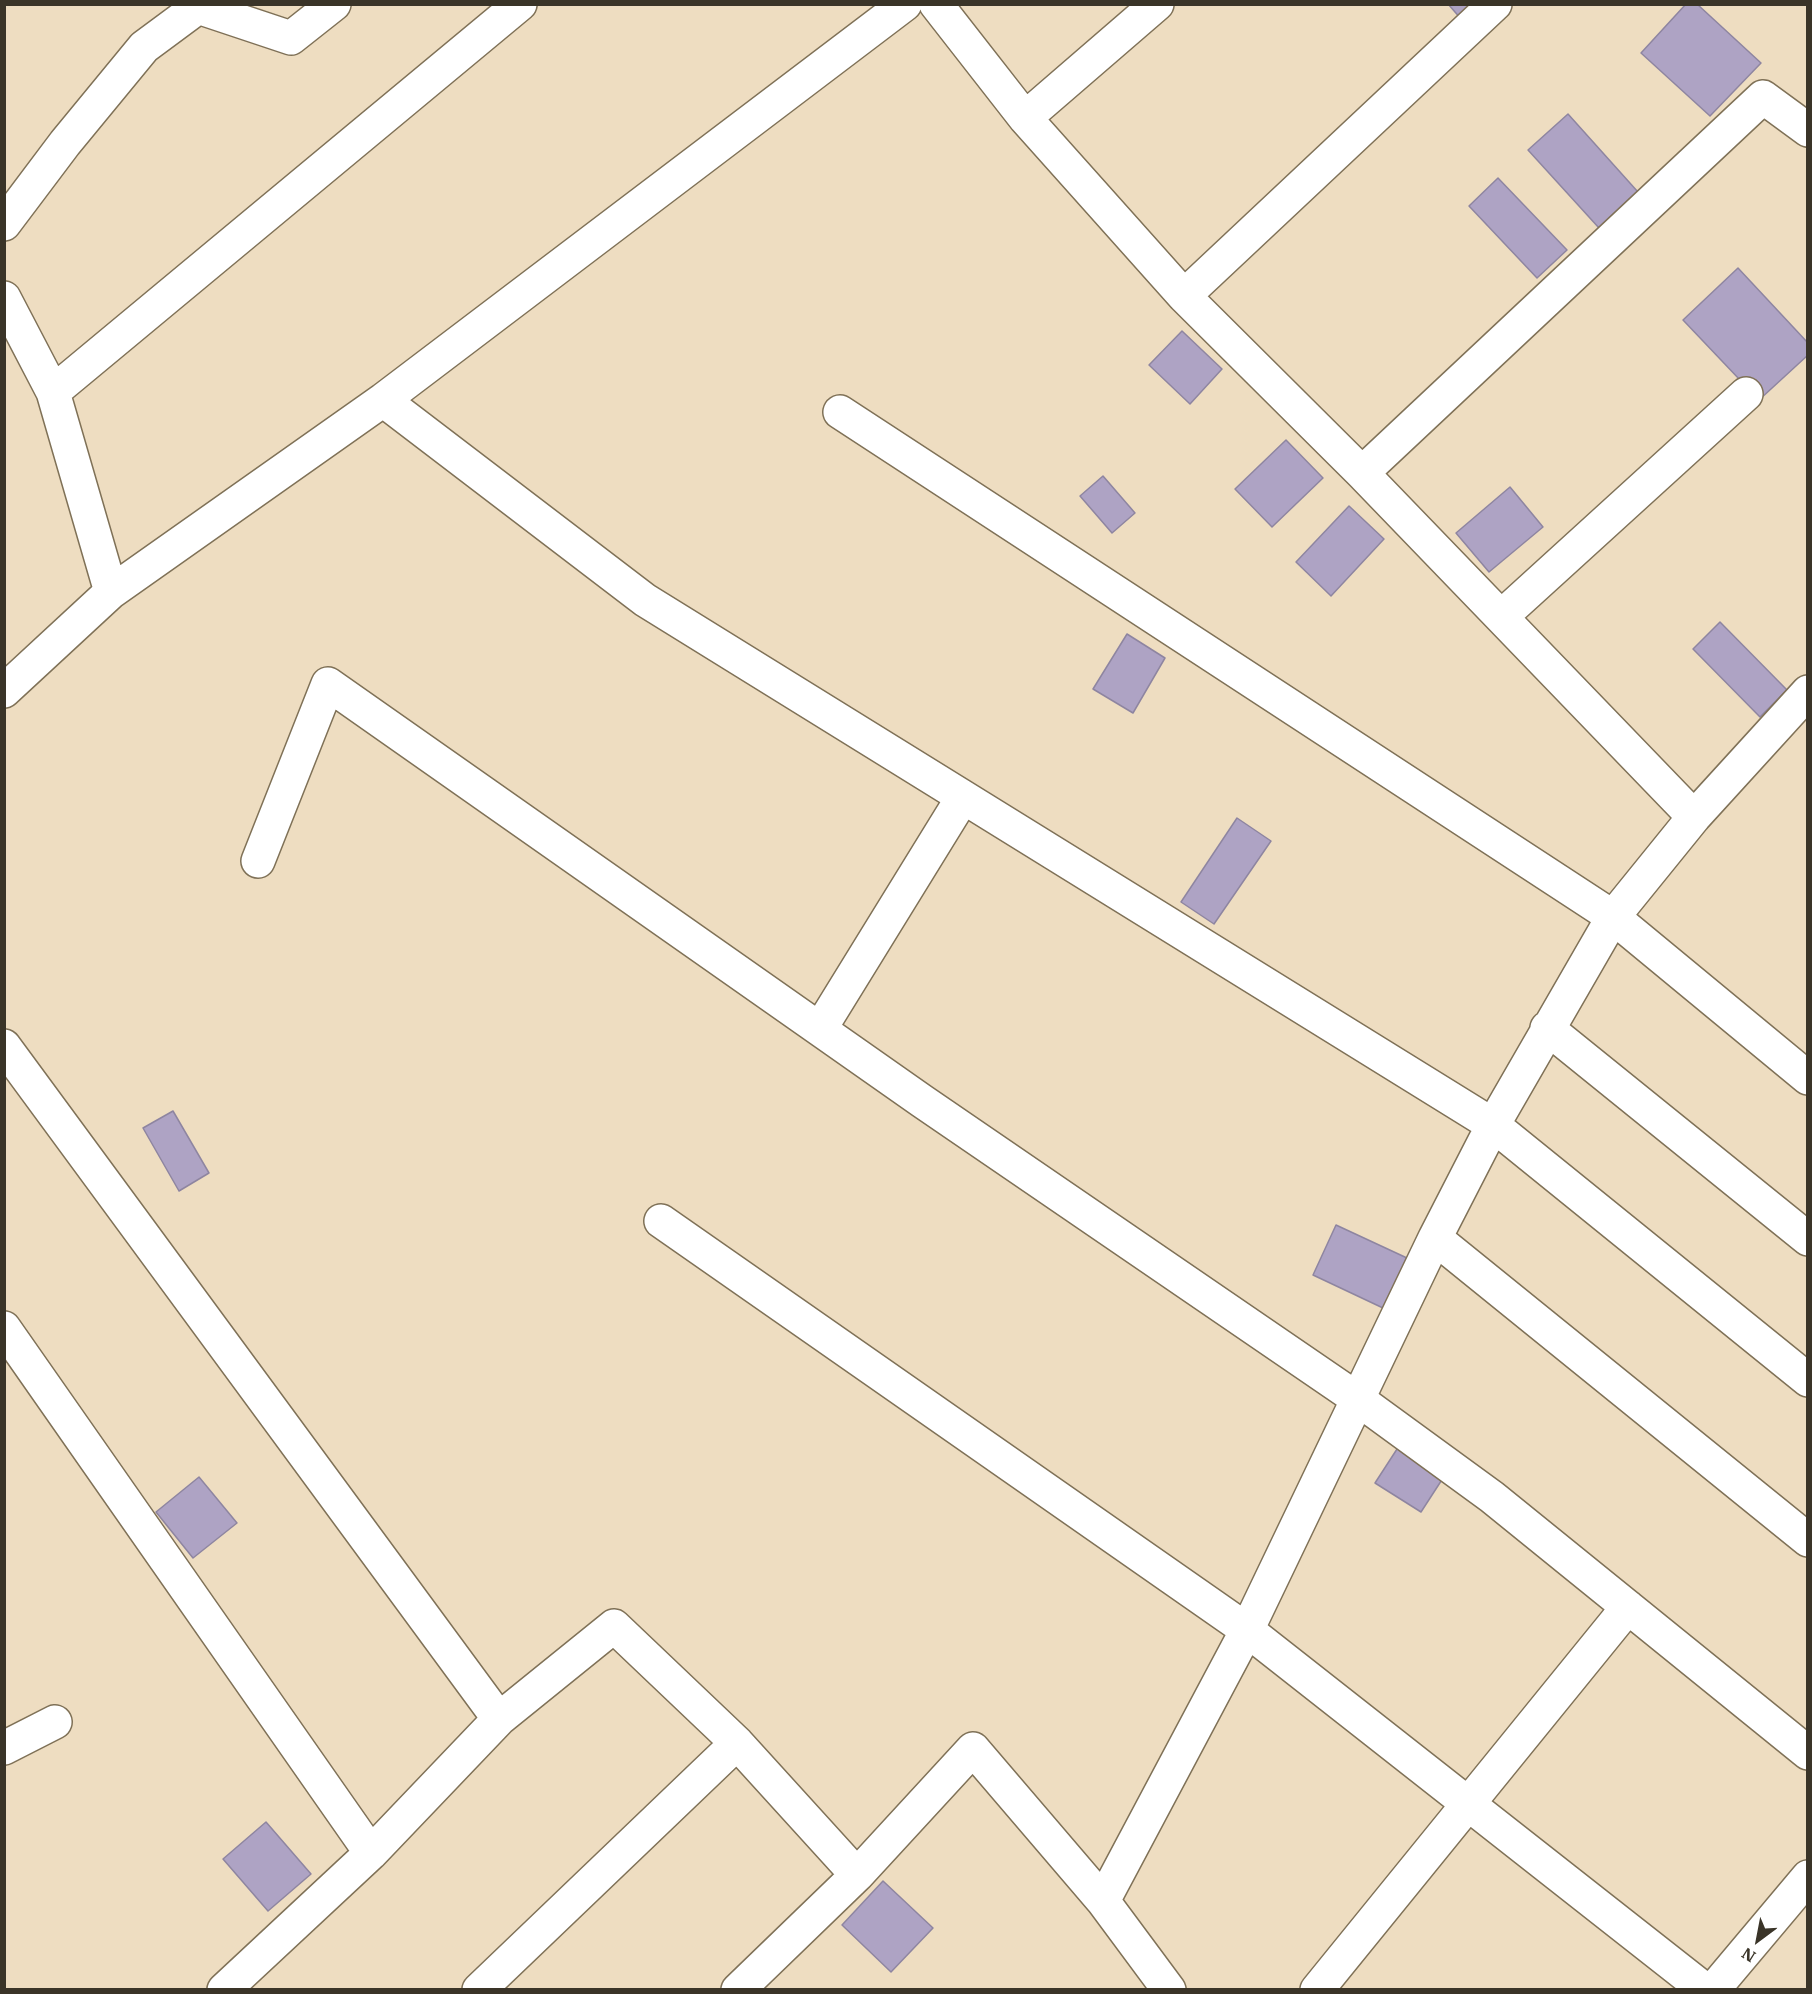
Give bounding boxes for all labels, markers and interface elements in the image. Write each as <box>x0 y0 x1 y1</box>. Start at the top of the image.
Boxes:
north arrow <box>1728 1910 1788 1970</box>
text: N <box>1738 1943 1759 1967</box>

